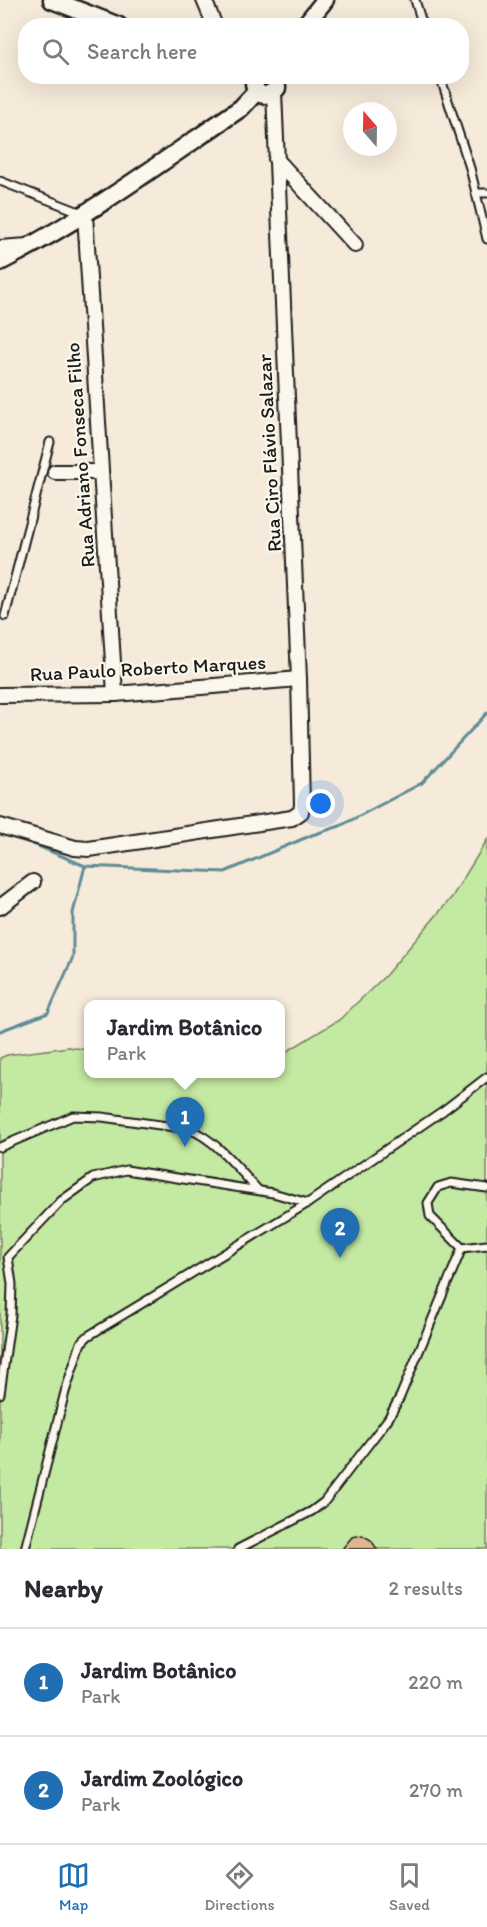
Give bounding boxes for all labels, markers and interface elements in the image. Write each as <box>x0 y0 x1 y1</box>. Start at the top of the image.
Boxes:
search box <box>18 18 469 84</box>
icon: search <box>39 35 72 68</box>
text: Search here <box>87 38 197 65</box>
north arrow <box>343 102 397 156</box>
street label: Rua Adriano Fonseca Filho <box>60 342 100 568</box>
street label: Rua Ciro Flávio Salazar <box>252 353 286 552</box>
street label: Rua Paulo Roberto Marques <box>29 650 267 686</box>
your location <box>306 789 335 818</box>
popup <box>84 1000 285 1078</box>
text: Jardim Botânico <box>107 1014 262 1041</box>
text: Park <box>107 1041 146 1065</box>
pin: 1 <box>166 1098 204 1147</box>
pin: 2 <box>320 1208 360 1258</box>
text: Nearby <box>24 1572 103 1604</box>
text: 2 results <box>389 1576 463 1600</box>
text: Jardim Botânico <box>81 1657 236 1684</box>
text: 1 <box>39 1670 48 1694</box>
text: 220 m <box>408 1670 463 1694</box>
text: Park <box>81 1684 120 1708</box>
text: Jardim Zoológico <box>81 1765 243 1792</box>
text: 2 <box>38 1778 49 1802</box>
text: 270 m <box>409 1778 463 1802</box>
text: Park <box>81 1792 120 1816</box>
tab: Map <box>57 1859 90 1914</box>
tab: Directions <box>204 1859 275 1914</box>
tab: Saved <box>389 1859 430 1914</box>

